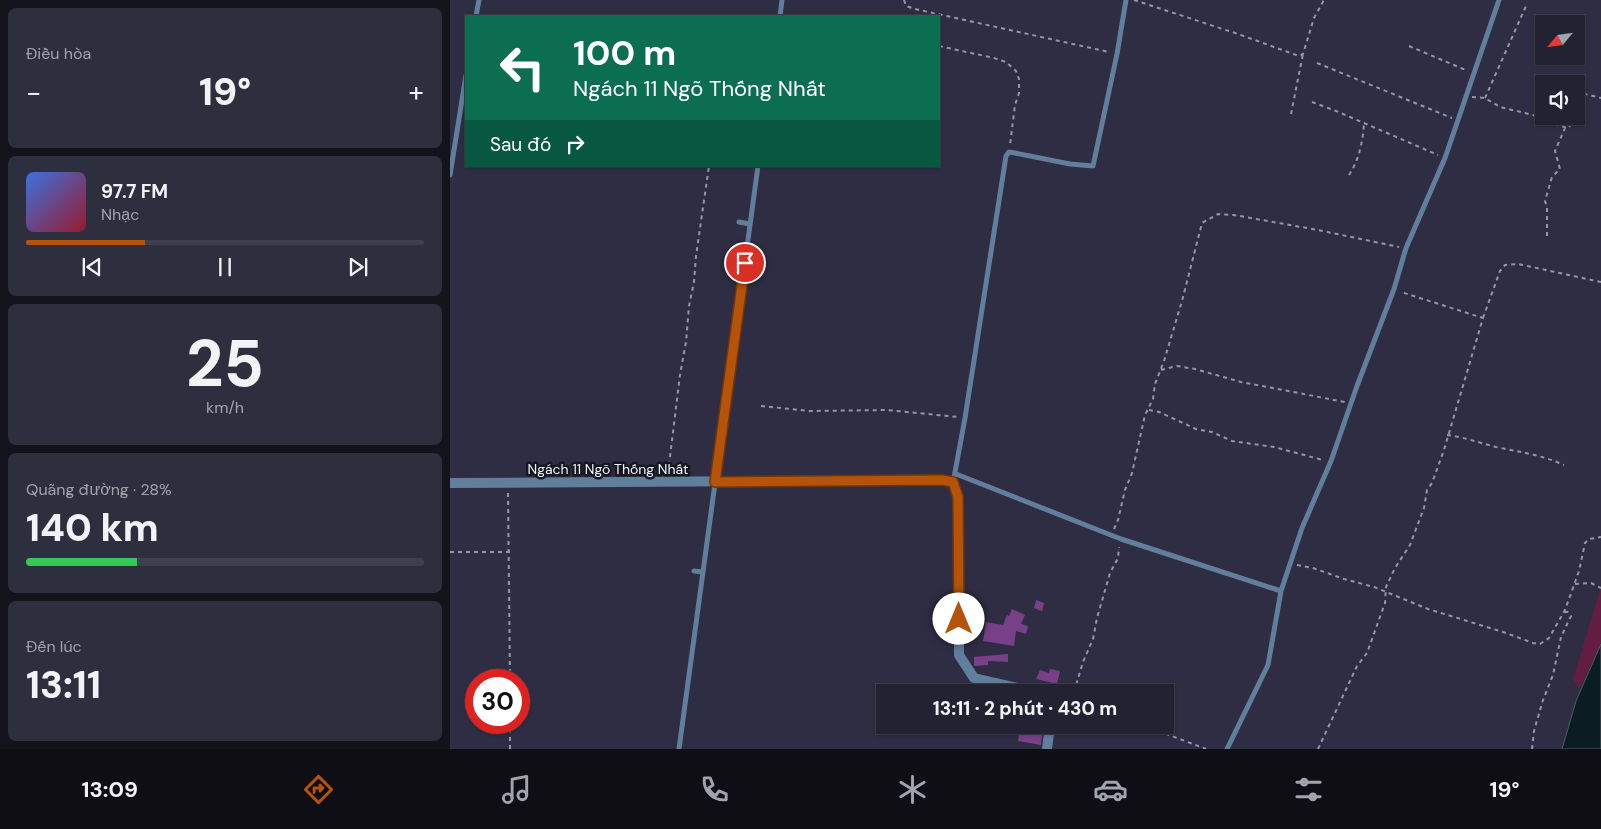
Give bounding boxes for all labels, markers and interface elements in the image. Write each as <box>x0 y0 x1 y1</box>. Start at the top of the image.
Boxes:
north arrow <box>1535 15 1585 65</box>
map controls <box>1535 15 1585 125</box>
text: 100 m <box>573 30 676 76</box>
icon: left <box>490 35 555 100</box>
text: Điều hòa <box>26 43 91 64</box>
text: 19° <box>199 67 251 117</box>
text: − <box>26 74 41 111</box>
text: + <box>409 74 424 111</box>
text: Ngách 11 Ngõ Thống Nhất <box>573 74 826 103</box>
button: sound <box>1535 75 1585 125</box>
icon: right <box>561 130 589 158</box>
text: Sau đó <box>490 132 551 157</box>
text: 97.7 FM <box>101 179 168 204</box>
text: Nhạc <box>101 204 139 225</box>
pin <box>724 242 766 284</box>
icon: arrive <box>731 249 759 277</box>
icon: previous <box>78 253 106 281</box>
icon: pause <box>211 253 239 281</box>
icon: next <box>344 253 372 281</box>
text: 25 <box>186 322 264 406</box>
text: km/h <box>206 397 244 418</box>
street label: Ngách 11 Ngõ Thống Nhất <box>528 460 689 478</box>
text: Quãng đường · 28% <box>26 479 172 500</box>
text: 140 km <box>26 503 159 553</box>
position arrow <box>932 592 984 644</box>
text: Đến lúc <box>26 636 82 657</box>
text: 13:11 <box>26 660 101 710</box>
speed limit sign: 30 <box>465 669 530 734</box>
text: 13:11 · 2 phút · 430 m <box>933 696 1117 721</box>
icon: directions <box>301 772 336 807</box>
icon: music <box>499 772 534 807</box>
icon: phone <box>697 772 732 807</box>
icon: climate <box>895 772 930 807</box>
icon: car <box>1093 772 1128 807</box>
icon: filters <box>1291 772 1326 807</box>
text: 13:09 <box>82 775 138 804</box>
text: 19° <box>1489 775 1519 804</box>

